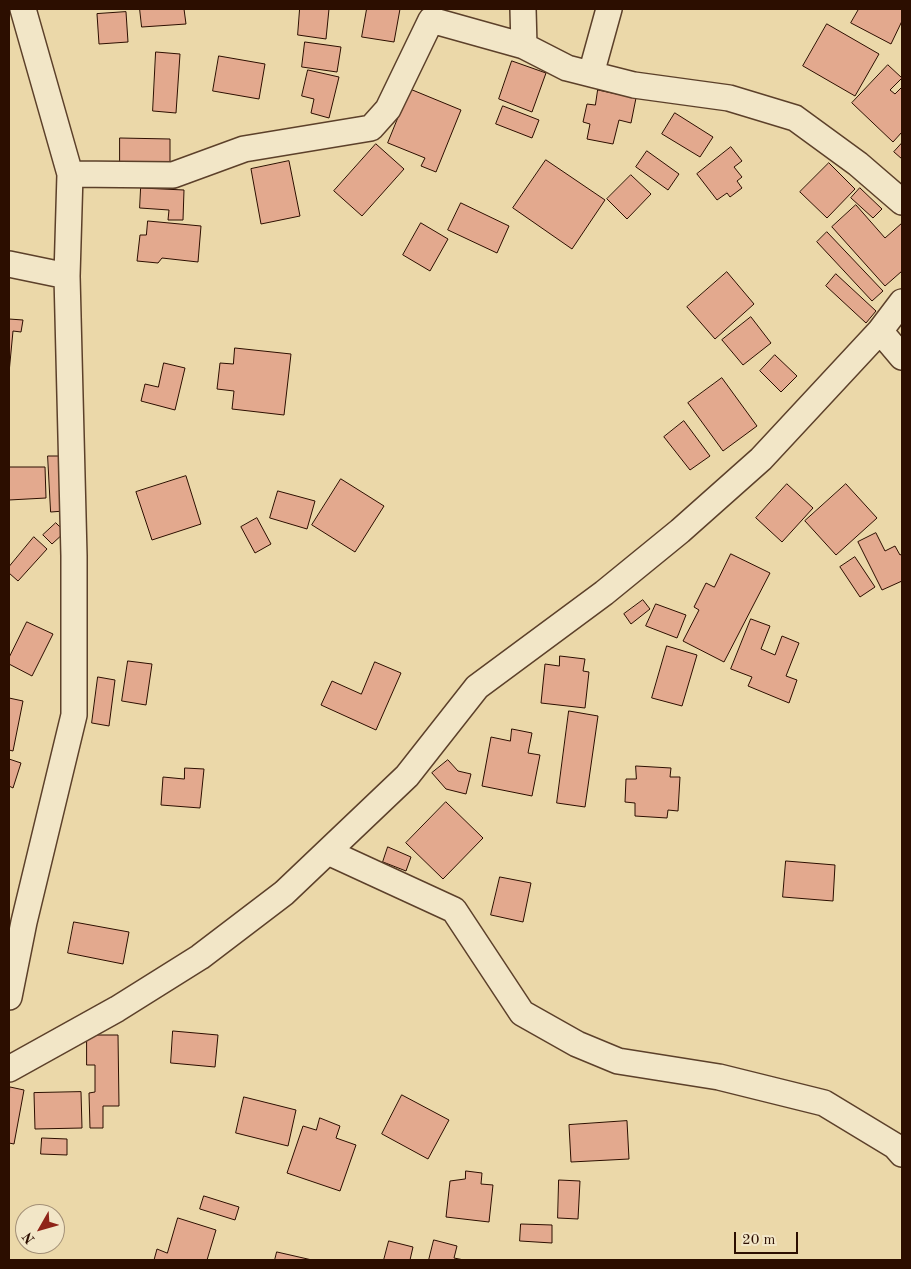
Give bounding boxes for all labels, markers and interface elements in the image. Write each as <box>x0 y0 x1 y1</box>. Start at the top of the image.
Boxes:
north arrow <box>15 1204 65 1254</box>
scale bar <box>736 1222 800 1254</box>
text: N <box>20 1229 38 1246</box>
text: 20 m <box>742 1233 776 1248</box>

